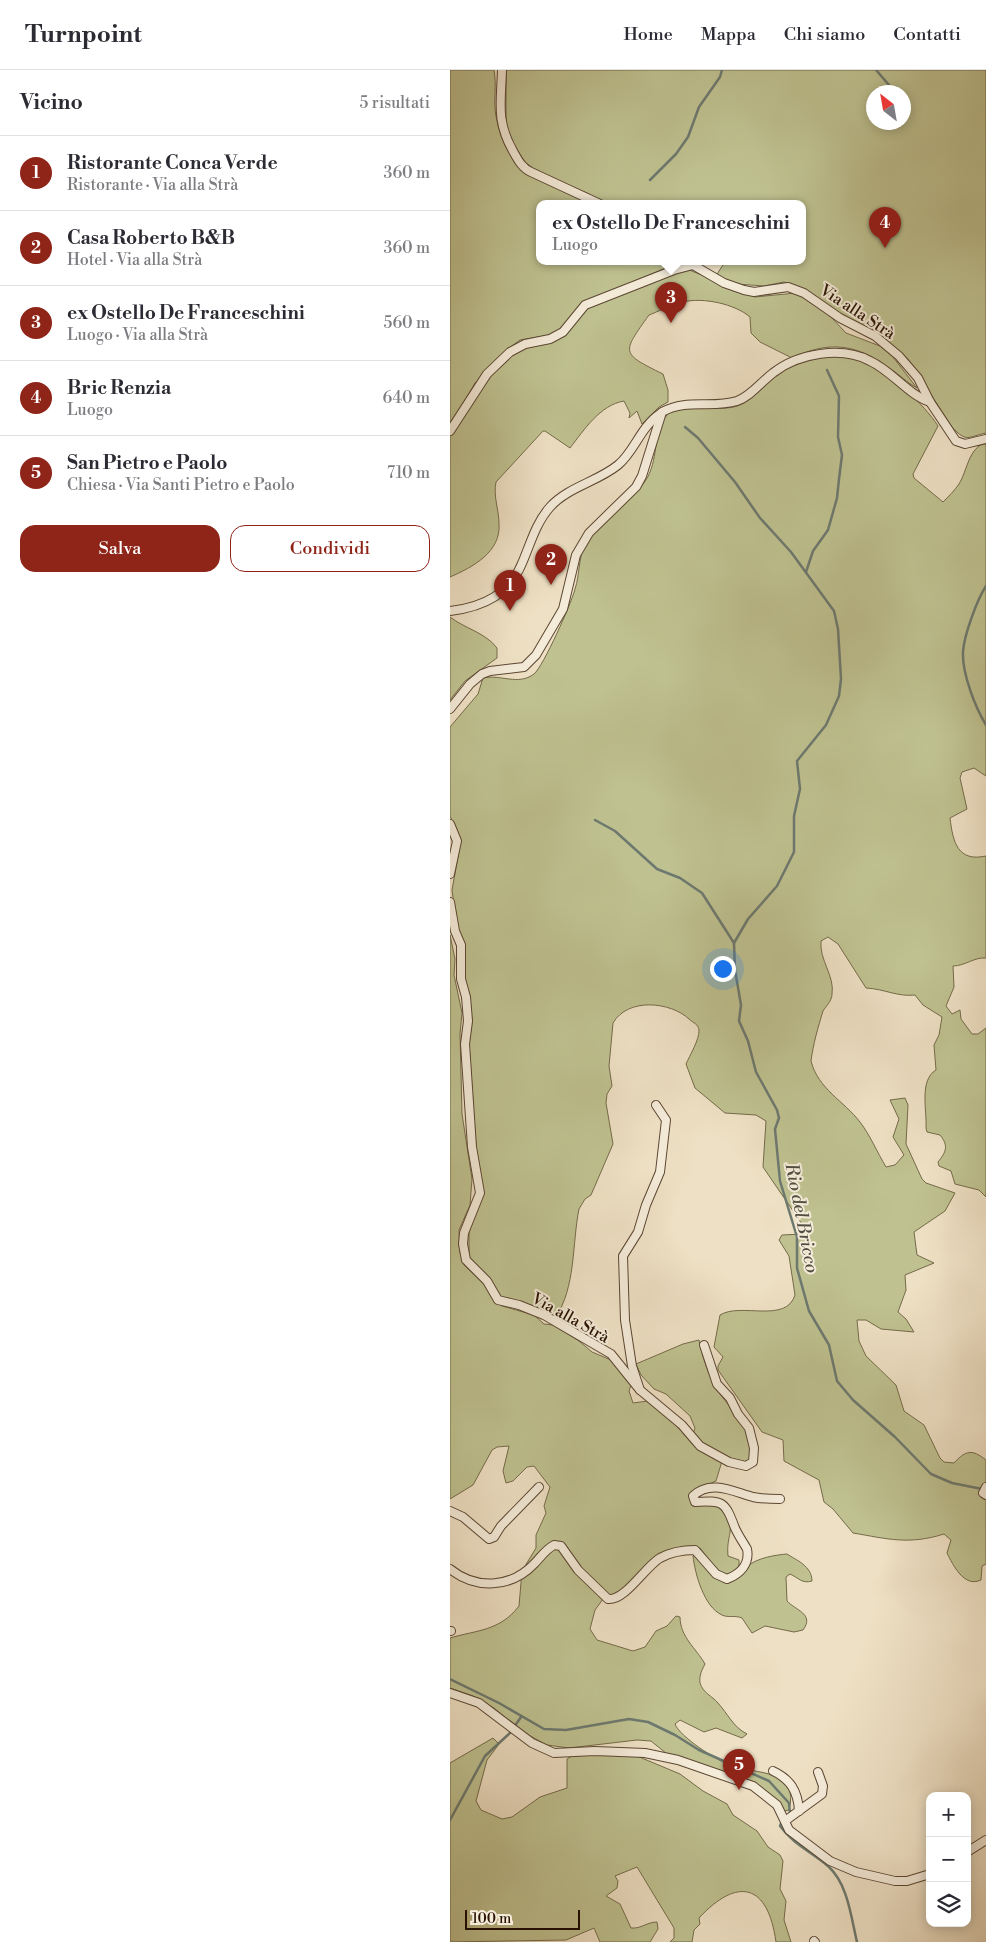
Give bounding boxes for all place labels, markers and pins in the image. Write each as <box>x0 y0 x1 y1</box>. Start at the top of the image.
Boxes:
pin: 4 <box>869 207 901 248</box>
pin: 3 <box>655 282 687 323</box>
pin: 2 <box>535 544 567 585</box>
pin: 1 <box>494 570 526 611</box>
pin: 5 <box>723 1749 755 1790</box>

